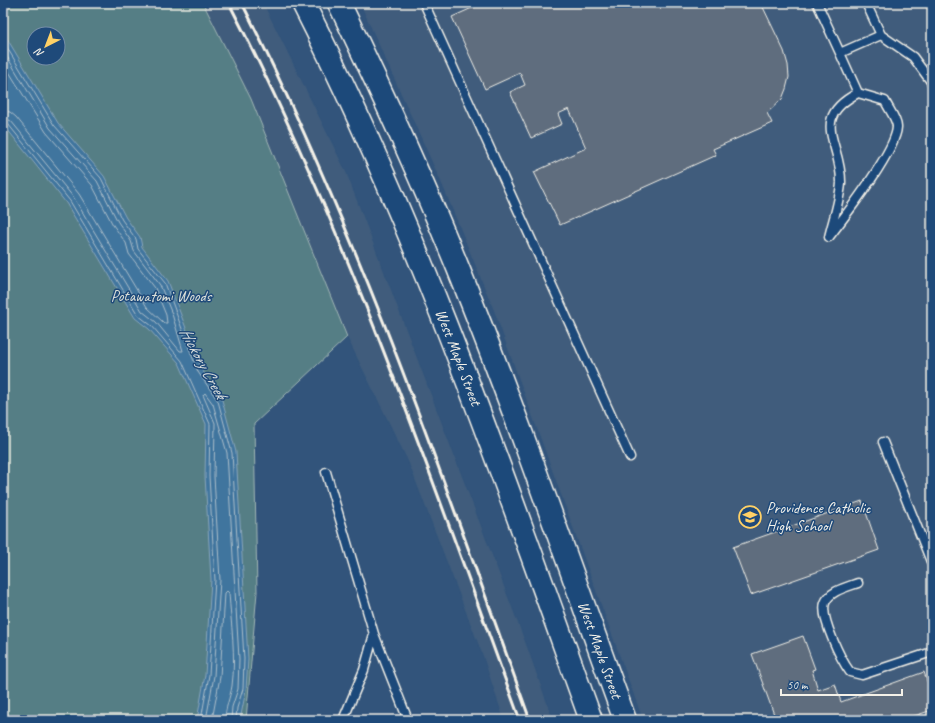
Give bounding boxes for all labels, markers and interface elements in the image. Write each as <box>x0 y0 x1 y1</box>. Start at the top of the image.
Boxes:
north arrow <box>26 26 66 66</box>
text: N <box>30 44 47 61</box>
park label: Potawatomi Woods <box>111 286 213 306</box>
street label: West Maple Street <box>431 306 486 410</box>
water label: Hickory Creek <box>175 324 233 406</box>
place label: Providence Catholic High School <box>766 498 872 536</box>
school or university icon: Providence Catholic High School <box>737 504 763 530</box>
street label: West Maple Street <box>573 599 627 703</box>
scale bar <box>781 671 902 697</box>
text: 50 m <box>787 677 809 693</box>

